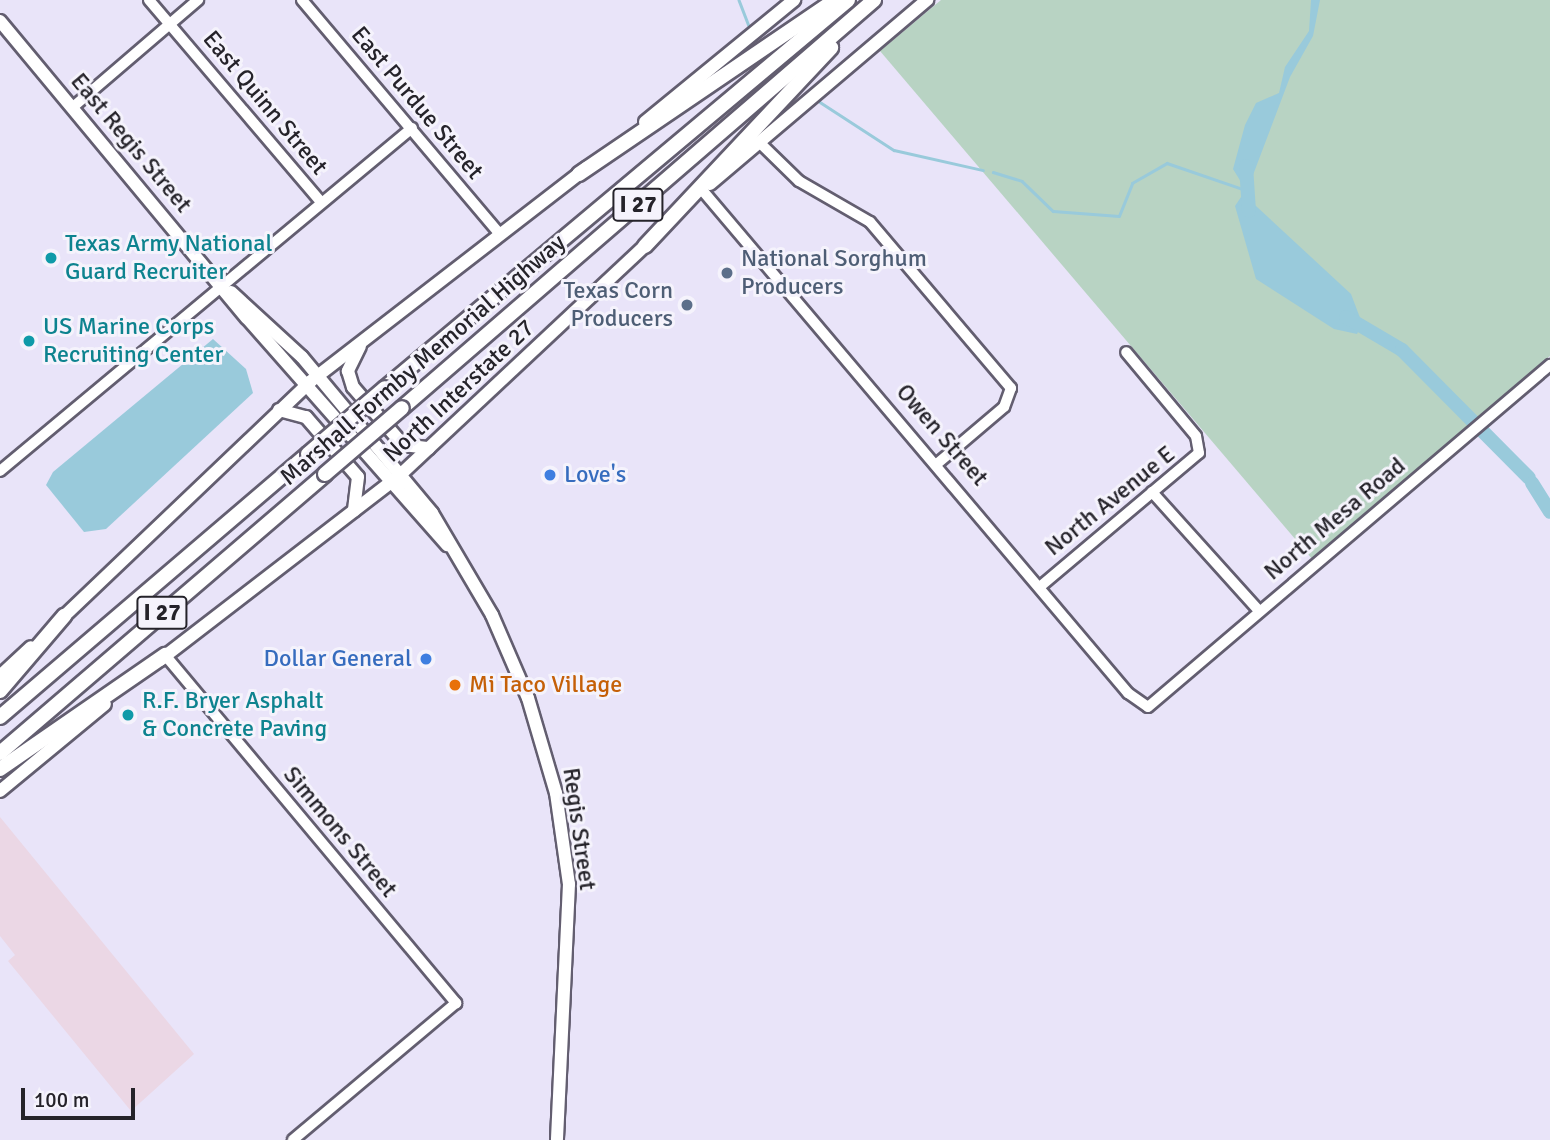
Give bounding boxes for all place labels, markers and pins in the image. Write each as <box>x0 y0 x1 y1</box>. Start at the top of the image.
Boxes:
place label: Texas Army National Guard Recruiter <box>65 230 272 286</box>
place label: National Sorghum Producers <box>741 245 927 301</box>
marker: Texas Army National Guard Recruiter <box>43 250 59 266</box>
marker: National Sorghum Producers <box>719 265 735 281</box>
place label: Texas Corn Producers <box>564 277 673 333</box>
marker: Texas Corn Producers <box>679 297 695 313</box>
place label: US Marine Corps Recruiting Center <box>43 313 223 369</box>
marker: US Marine Corps Recruiting Center <box>21 333 37 349</box>
place label: Love's <box>564 461 626 489</box>
marker: Love's <box>542 467 558 483</box>
place label: Dollar General <box>263 645 412 673</box>
marker: Dollar General <box>418 651 434 667</box>
place label: Mi Taco Village <box>469 671 622 699</box>
marker: Mi Taco Village <box>447 677 463 693</box>
place label: R.F. Bryer Asphalt & Concrete Paving <box>142 687 327 743</box>
marker: R.F. Bryer Asphalt & Concrete Paving <box>120 707 136 723</box>

